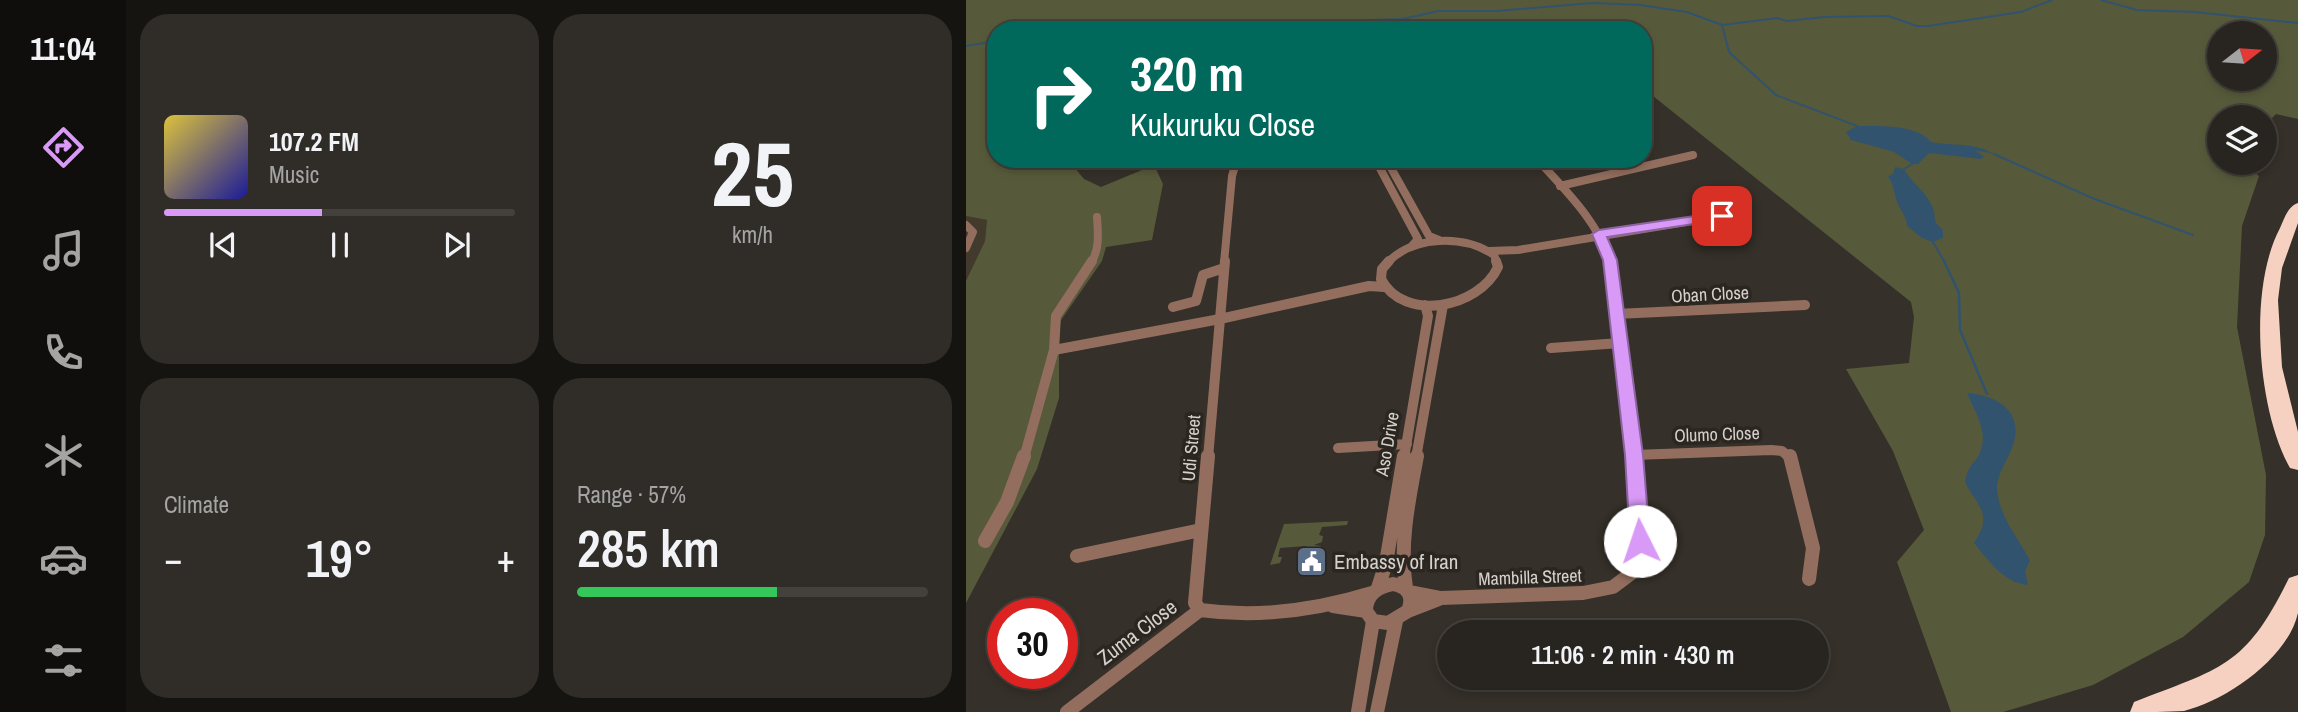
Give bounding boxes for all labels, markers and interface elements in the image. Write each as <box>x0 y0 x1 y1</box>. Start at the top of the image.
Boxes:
north arrow <box>2207 21 2277 91</box>
map controls <box>2207 21 2277 175</box>
text: 11:04 <box>30 27 96 70</box>
text: 320 m <box>1130 40 1244 106</box>
icon: right <box>1015 49 1106 140</box>
text: Kukuruku Close <box>1130 103 1315 146</box>
button: layers <box>2207 105 2277 175</box>
text: 25 <box>711 112 794 234</box>
icon: directions <box>39 123 88 172</box>
text: 107.2 FM <box>269 124 359 159</box>
text: Music <box>269 159 319 190</box>
pin <box>1692 186 1752 246</box>
icon: arrive <box>1703 197 1741 235</box>
text: km/h <box>732 219 773 250</box>
icon: music <box>39 226 88 275</box>
icon: previous <box>204 226 242 264</box>
icon: pause <box>321 226 359 264</box>
icon: next <box>438 226 476 264</box>
street label: Oban Close <box>1670 279 1750 309</box>
icon: phone <box>39 328 88 377</box>
street label: Aso Drive <box>1369 410 1405 479</box>
street label: Udi Street <box>1176 414 1206 482</box>
street label: Olumo Close <box>1674 420 1760 448</box>
icon: climate <box>39 431 88 480</box>
text: Range · 57% <box>577 479 686 510</box>
text: Climate <box>164 489 229 520</box>
position arrow <box>1603 504 1677 578</box>
text: 285 km <box>577 513 720 583</box>
text: 19° <box>305 523 374 593</box>
text: − <box>164 533 182 584</box>
text: + <box>497 533 515 584</box>
icon: car <box>39 534 88 583</box>
public building icon: Embassy of Iran <box>1294 544 1328 578</box>
place label: Embassy of Iran <box>1334 547 1458 576</box>
street label: Mambilla Street <box>1478 563 1582 591</box>
street label: Zuma Close <box>1091 592 1183 672</box>
speed limit sign: 30 <box>987 598 1078 689</box>
icon: filters <box>39 636 88 685</box>
text: 11:06 · 2 min · 430 m <box>1531 637 1735 672</box>

